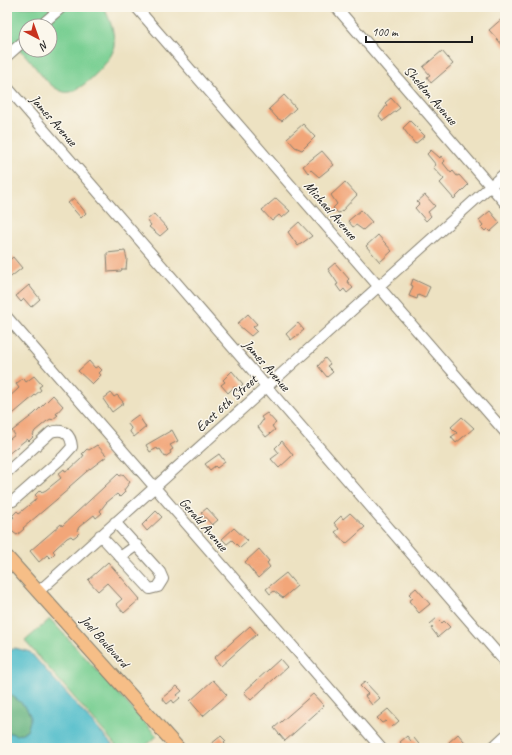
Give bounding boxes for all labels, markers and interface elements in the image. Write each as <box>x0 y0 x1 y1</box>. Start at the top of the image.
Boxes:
north arrow <box>18 18 58 58</box>
scale bar <box>366 18 472 44</box>
text: 100 m <box>372 24 399 40</box>
text: N <box>36 38 52 54</box>
street label: Sheldon Avenue <box>400 62 462 129</box>
street label: James Avenue <box>26 90 82 151</box>
street label: Michael Avenue <box>301 177 362 244</box>
street label: James Avenue <box>239 335 295 396</box>
street label: East 6th Street <box>192 370 262 436</box>
street label: Gerald Avenue <box>176 494 232 556</box>
street label: Joel Boulevard <box>76 611 134 673</box>

